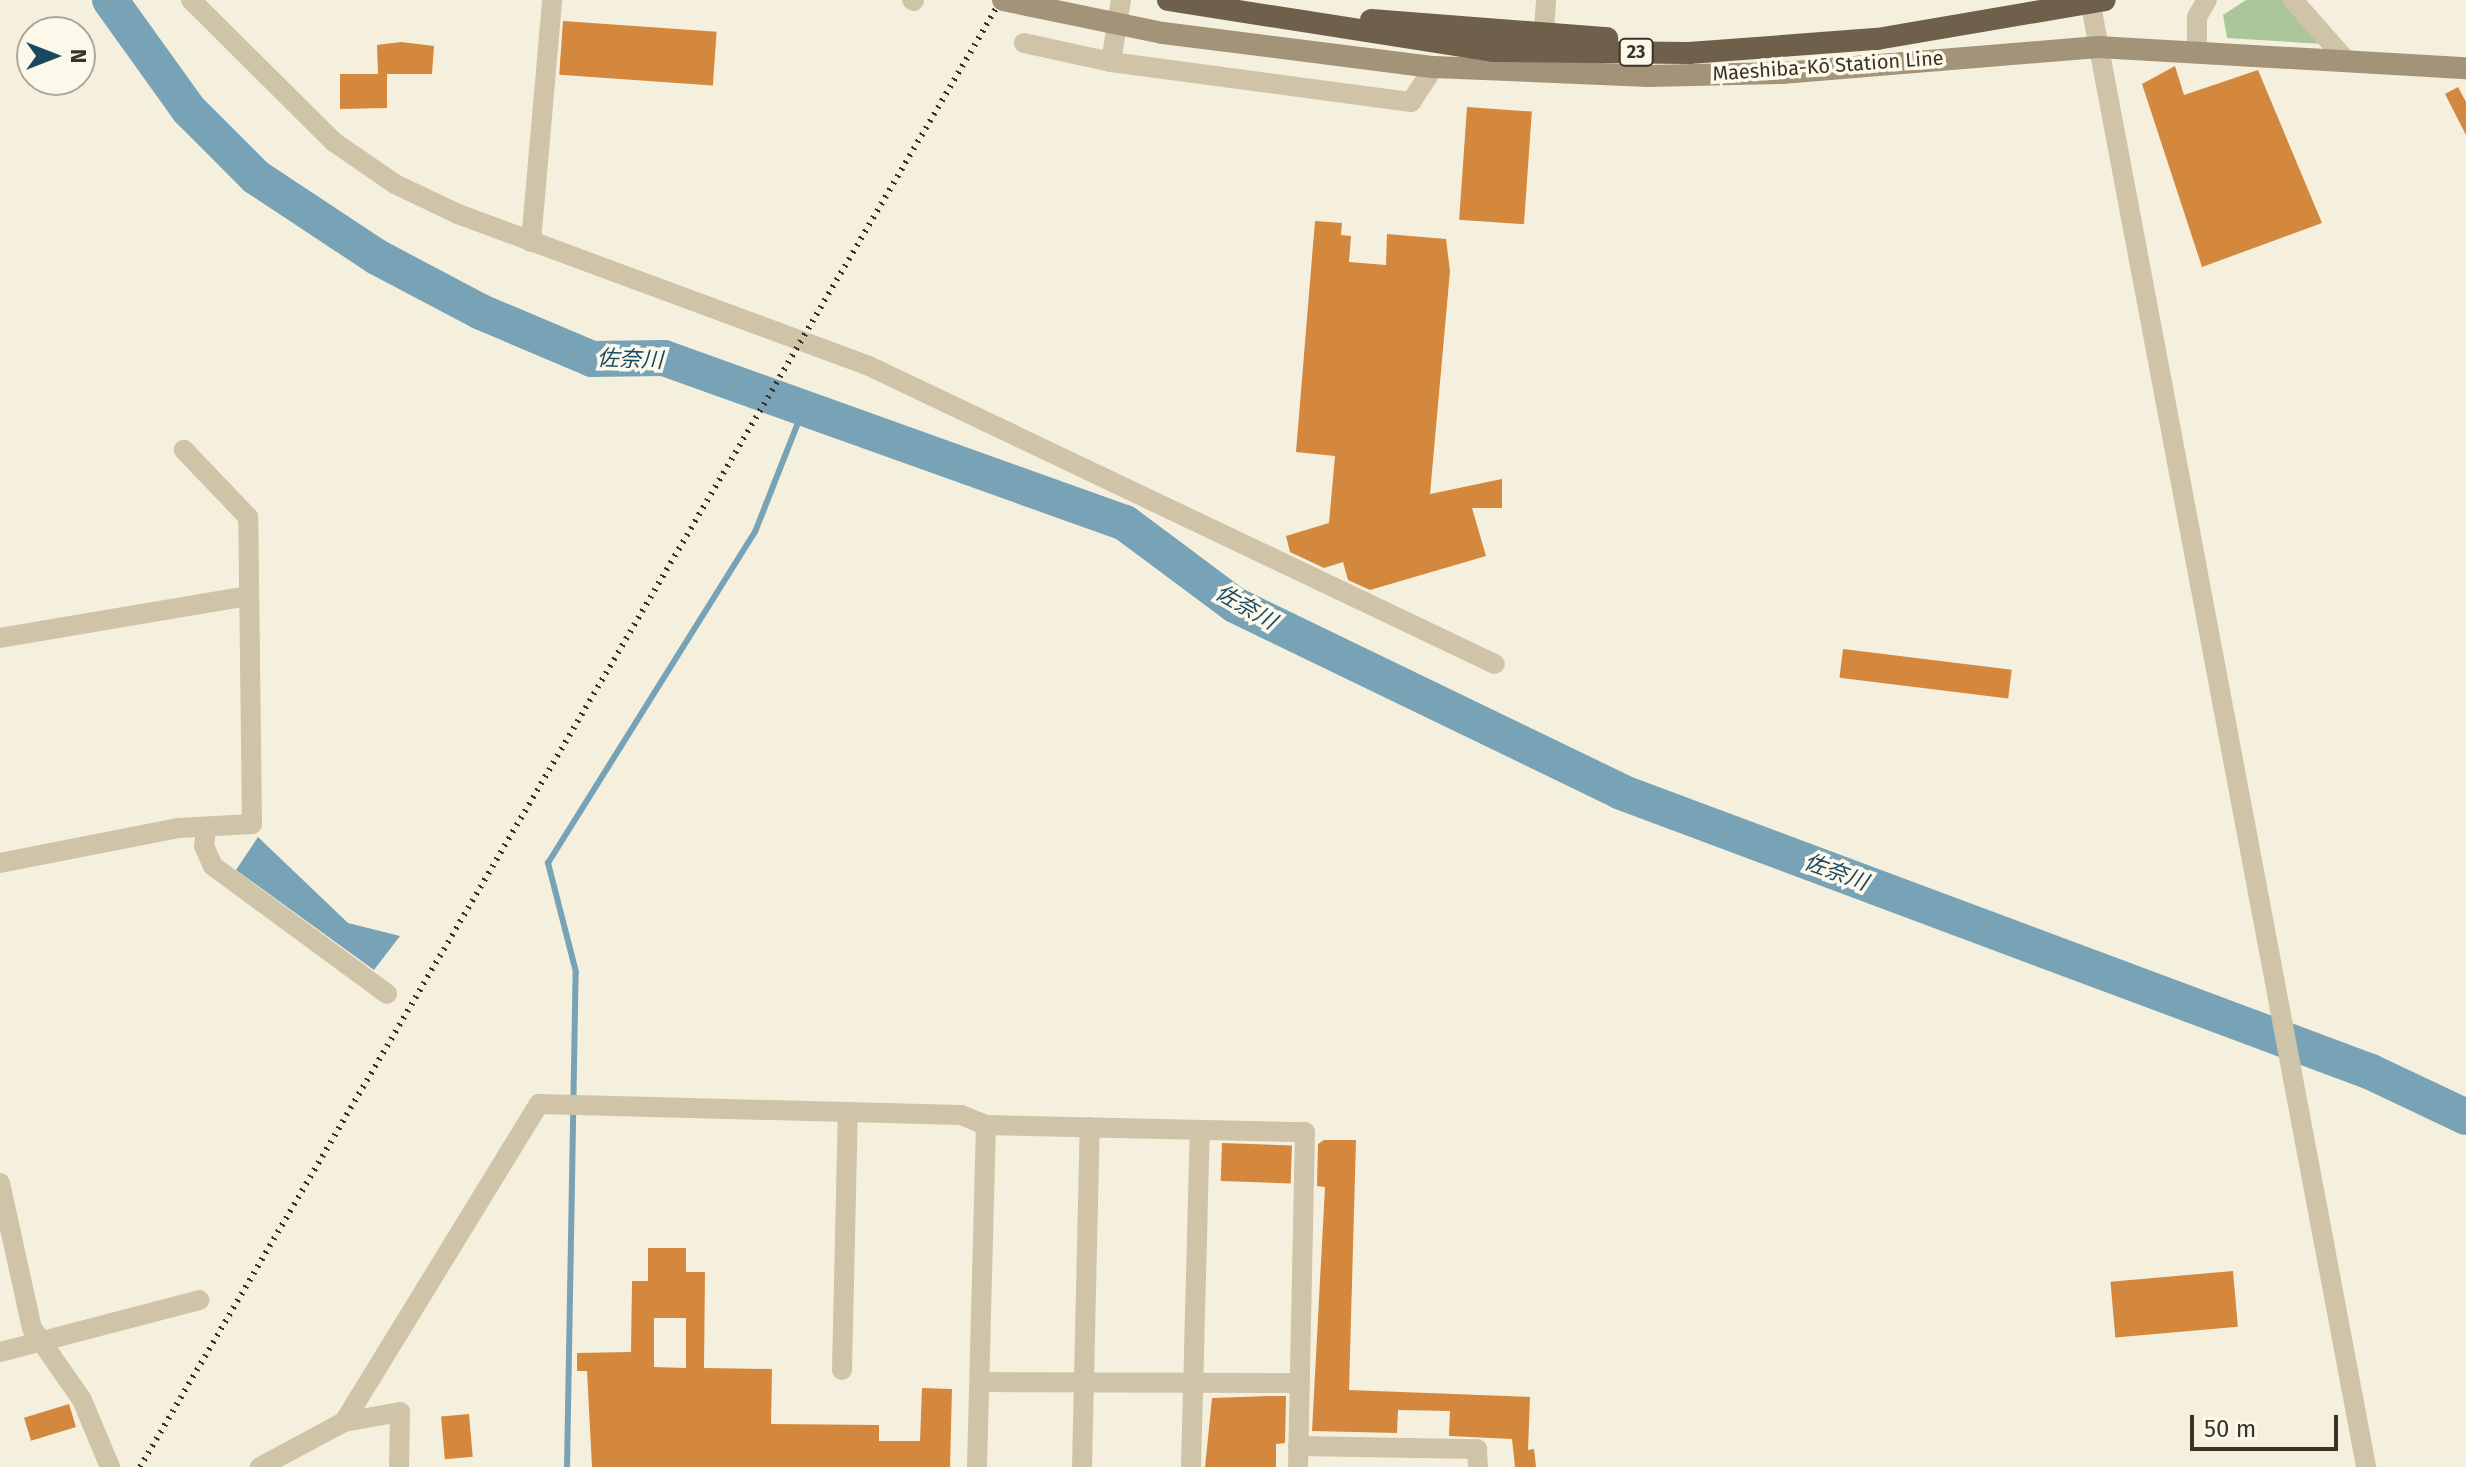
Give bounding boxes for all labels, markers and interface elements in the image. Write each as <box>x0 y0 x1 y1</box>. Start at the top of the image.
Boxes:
north arrow <box>16 16 96 96</box>
road number: 23 <box>1618 38 1654 66</box>
street label: Maeshiba-Kō Station Line <box>1712 46 1944 86</box>
text: N <box>65 49 92 63</box>
water label: 佐奈川 <box>597 345 663 373</box>
water label: 佐奈川 <box>1211 579 1281 635</box>
water label: 佐奈川 <box>1800 848 1872 896</box>
scale bar <box>2194 1399 2342 1449</box>
text: 50 m <box>2204 1415 2256 1443</box>

